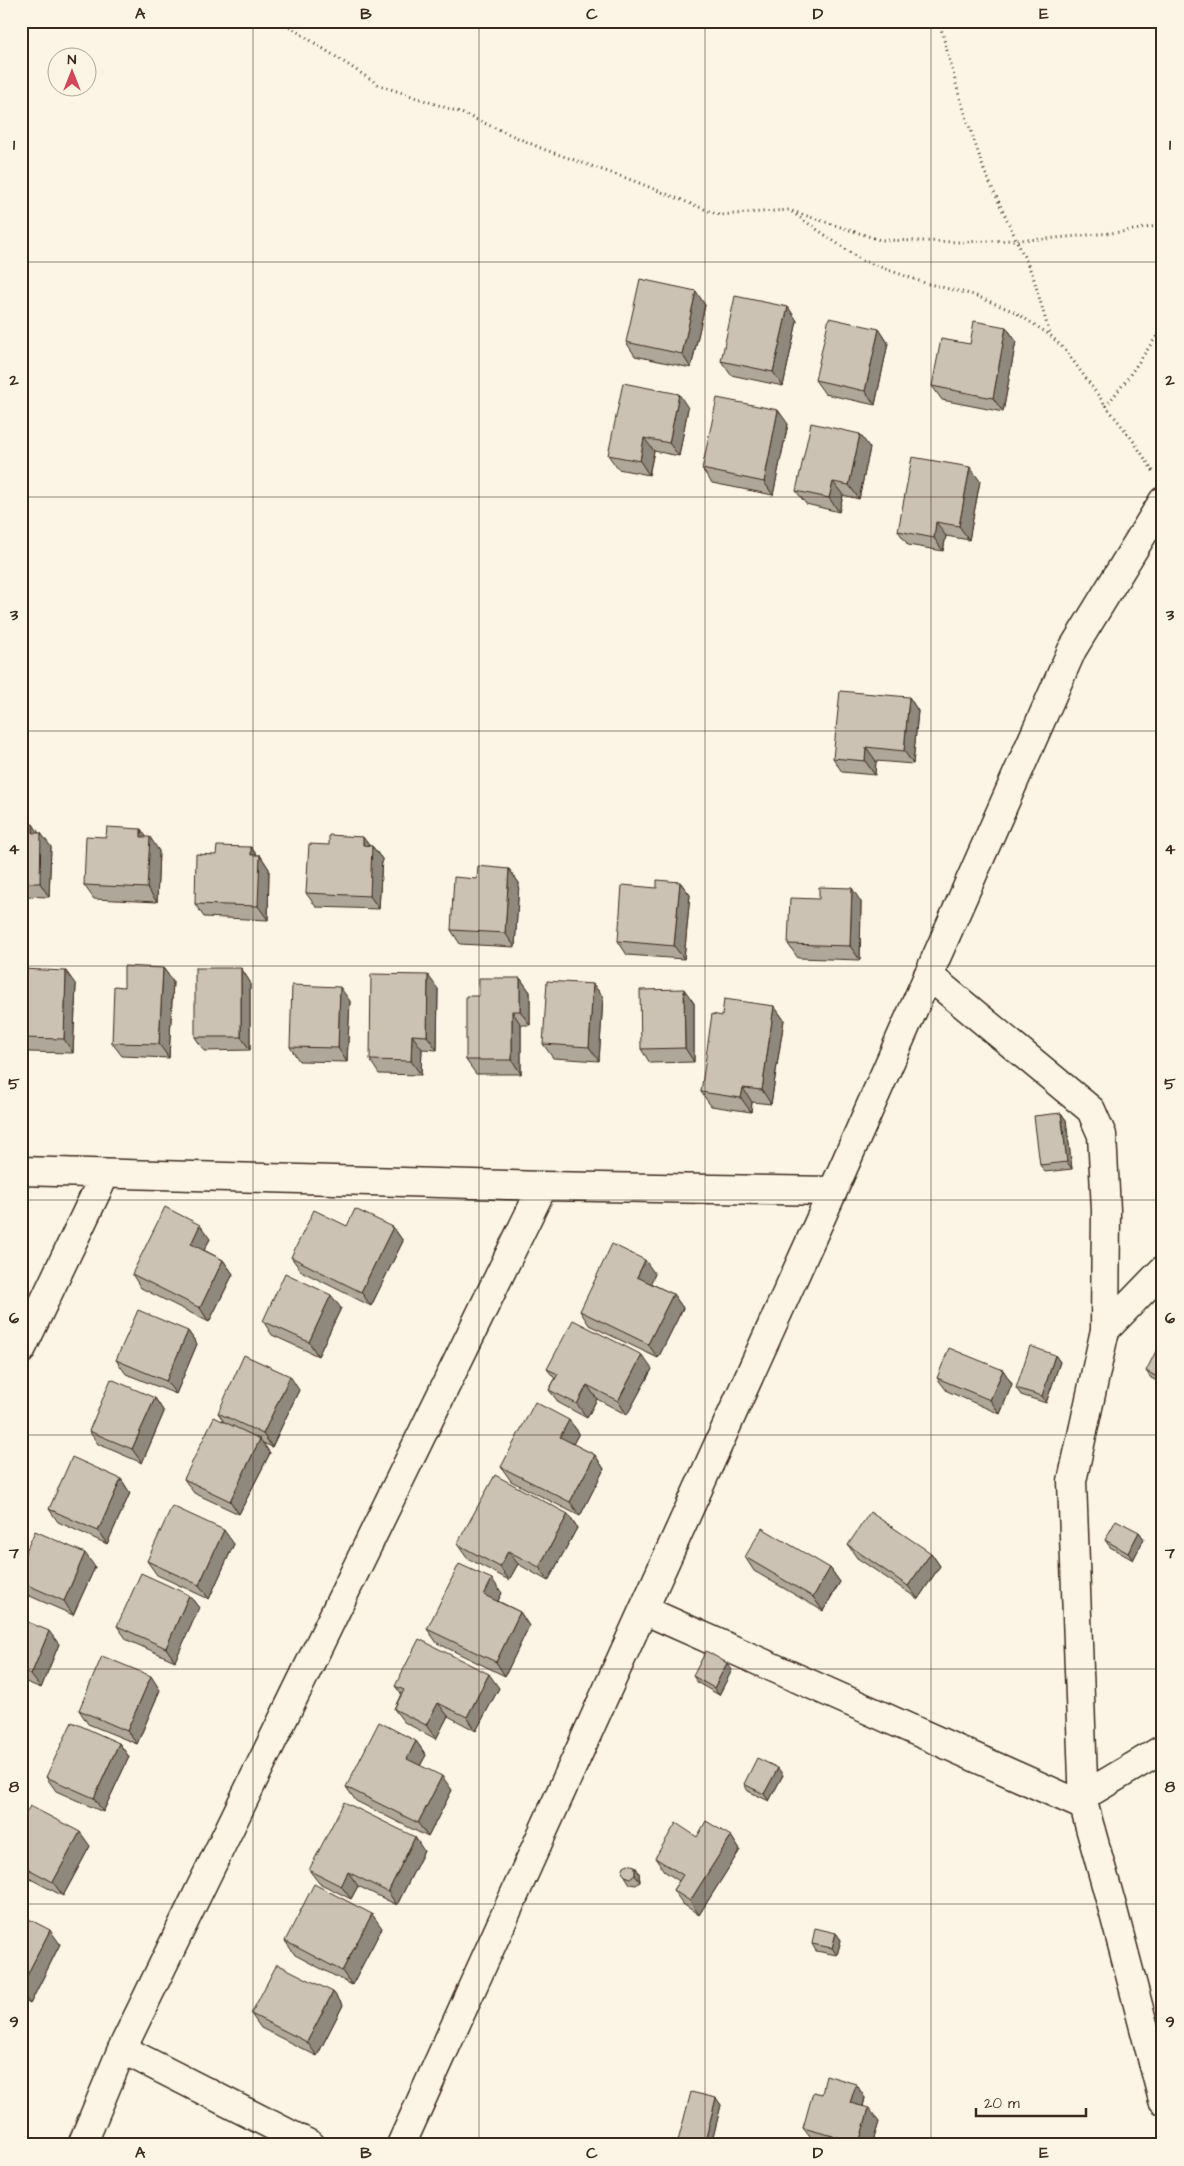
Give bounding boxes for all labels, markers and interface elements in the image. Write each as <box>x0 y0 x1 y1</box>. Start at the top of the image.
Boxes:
text: A <box>135 3 146 25</box>
text: B <box>360 3 372 25</box>
text: C <box>586 3 598 25</box>
text: D <box>813 3 824 25</box>
text: E <box>1039 3 1049 25</box>
north arrow <box>48 48 98 98</box>
text: N <box>68 50 77 70</box>
text: 1 <box>13 134 16 156</box>
text: 1 <box>1169 134 1172 156</box>
text: 2 <box>8 369 19 391</box>
text: 2 <box>1164 369 1175 391</box>
text: 3 <box>9 604 19 626</box>
text: 3 <box>1165 604 1175 626</box>
text: 4 <box>9 838 20 860</box>
text: 4 <box>1165 838 1176 860</box>
text: 5 <box>8 1073 20 1095</box>
text: 5 <box>1164 1073 1176 1095</box>
text: 6 <box>9 1307 19 1329</box>
text: 6 <box>1165 1307 1175 1329</box>
text: 7 <box>8 1542 19 1564</box>
text: 7 <box>1164 1542 1175 1564</box>
text: 8 <box>9 1776 20 1798</box>
text: 8 <box>1165 1776 1176 1798</box>
text: 9 <box>9 2011 19 2033</box>
text: 9 <box>1165 2011 1175 2033</box>
scale bar <box>976 2086 1086 2118</box>
text: 20 m <box>984 2093 1020 2114</box>
text: A <box>135 2142 146 2164</box>
text: B <box>360 2142 372 2164</box>
text: C <box>586 2142 598 2164</box>
text: D <box>813 2142 824 2164</box>
text: E <box>1039 2142 1049 2164</box>

